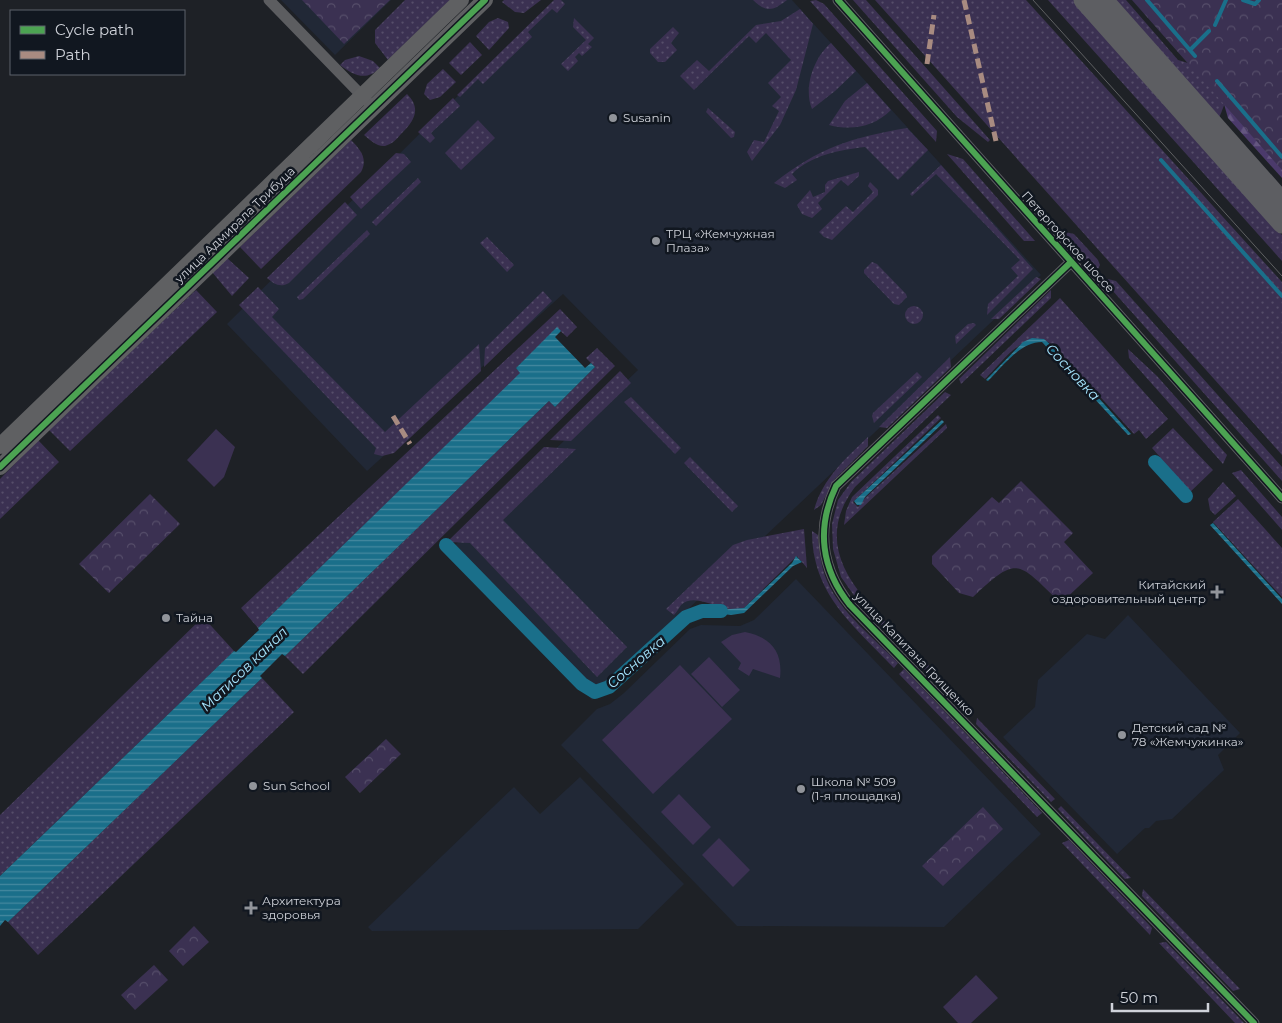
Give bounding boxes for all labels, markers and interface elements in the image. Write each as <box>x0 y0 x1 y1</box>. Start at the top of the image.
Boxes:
legend <box>10 10 185 75</box>
text: Cycle path <box>55 20 134 39</box>
text: Path <box>55 45 91 64</box>
place label: Susanin <box>623 110 671 125</box>
marker: Susanin <box>607 112 619 124</box>
street label: улица Адмирала Трибуца <box>171 163 298 287</box>
street label: Петергофское шоссе <box>1019 188 1118 296</box>
place label: ТРЦ «Жемчужная Плаза» <box>666 226 775 255</box>
marker: ТРЦ «Жемчужная Плаза» <box>650 235 662 247</box>
water label: Сосновка <box>1042 340 1104 404</box>
place label: Китайский оздоровительный центр <box>1052 577 1206 606</box>
marker: Китайский оздоровительный центр <box>1210 585 1224 599</box>
street label: улица Капитана Грищенко <box>851 588 978 719</box>
place label: Тайна <box>176 610 213 625</box>
marker: Тайна <box>160 612 172 624</box>
water label: Матисов канал <box>197 623 291 715</box>
water label: Сосновка <box>603 632 669 692</box>
place label: Детский сад № 78 «Жемчужинка» <box>1132 720 1244 749</box>
marker: Детский сад № 78 «Жемчужинка» <box>1116 729 1128 741</box>
place label: Школа № 509 (1-я площадка) <box>811 774 901 803</box>
place label: Sun School <box>263 778 330 793</box>
marker: Sun School <box>247 780 259 792</box>
marker: Школа № 509 (1-я площадка) <box>795 783 807 795</box>
place label: Архитектура здоровья <box>262 893 341 922</box>
marker: Архитектура здоровья <box>244 901 258 915</box>
scale bar <box>1112 980 1208 1012</box>
text: 50 m <box>1120 988 1158 1007</box>

